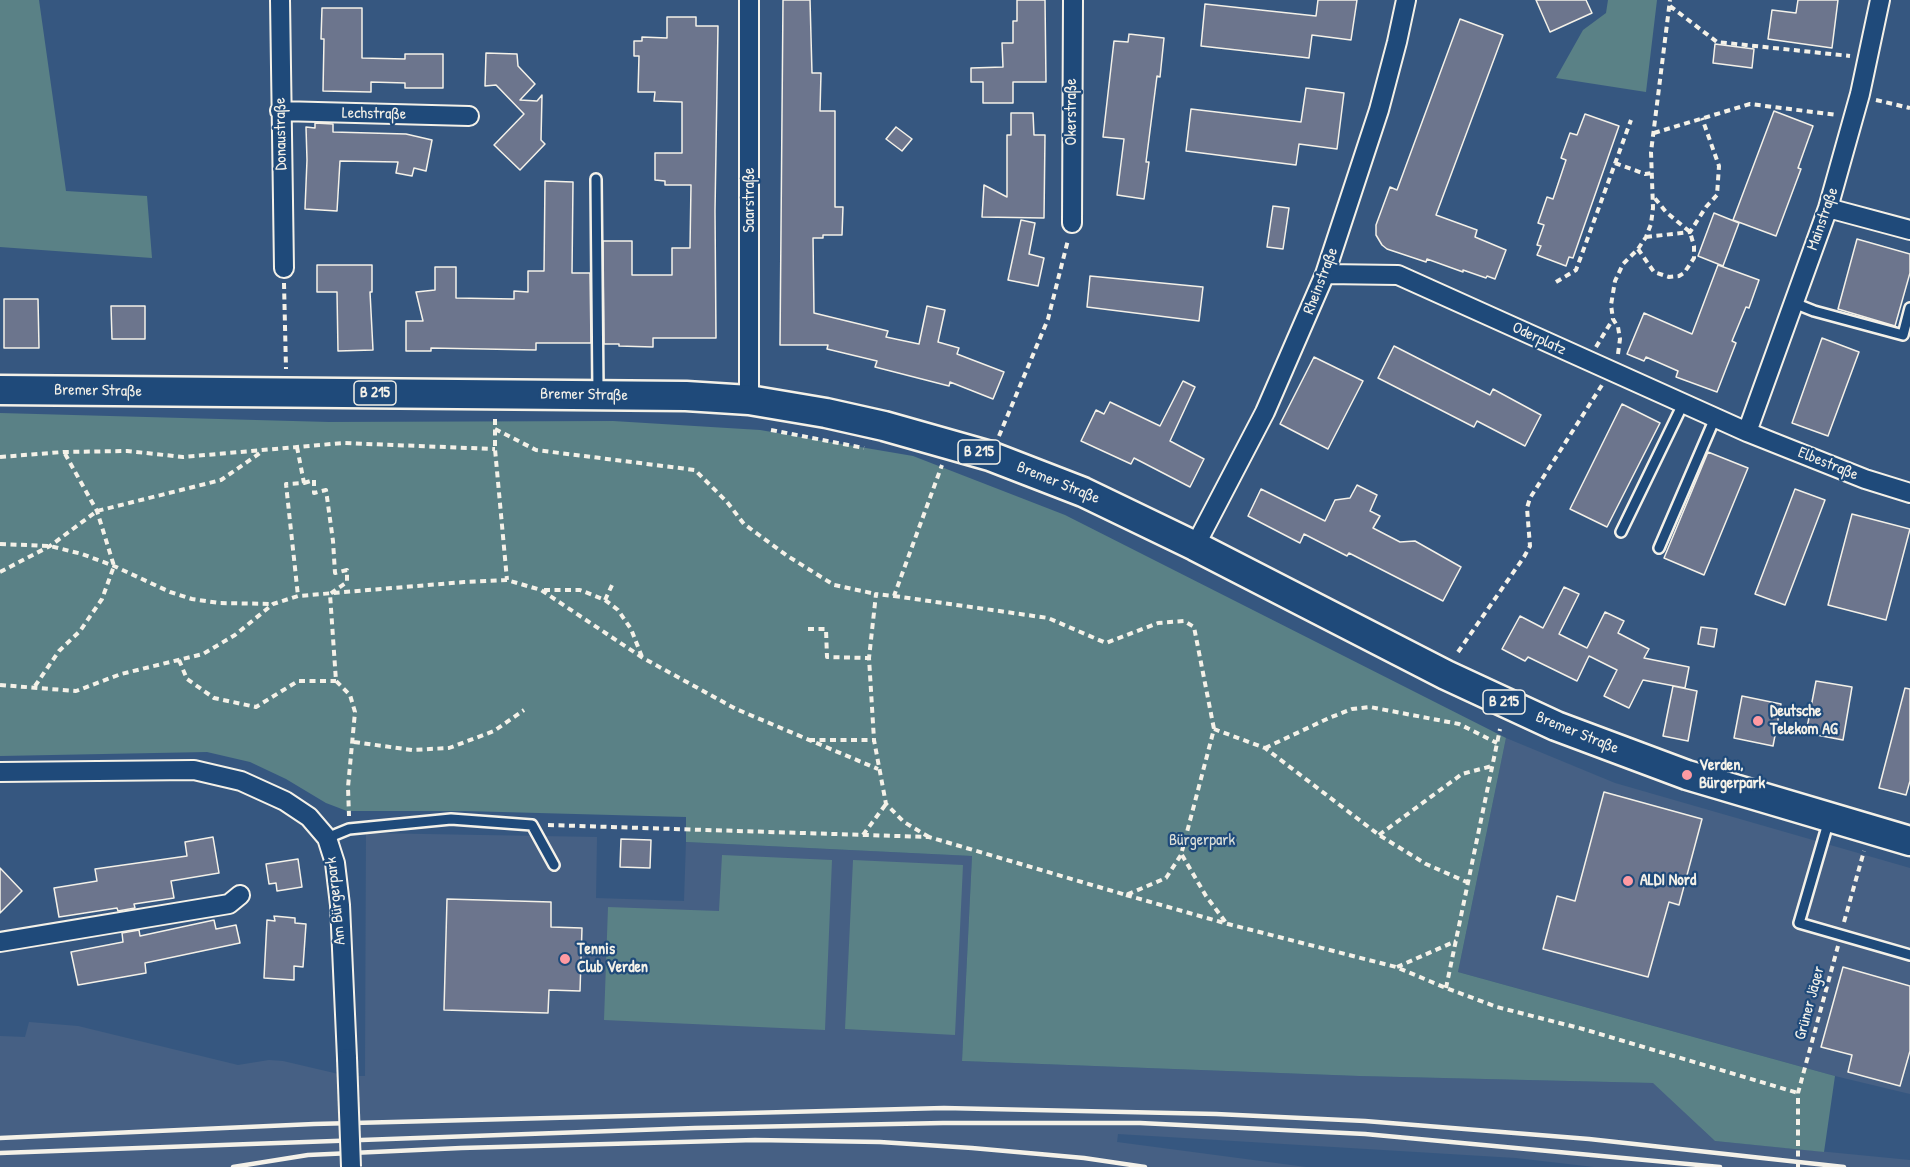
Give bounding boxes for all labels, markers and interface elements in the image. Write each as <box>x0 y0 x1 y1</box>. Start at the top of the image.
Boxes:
street label: Okerstraße <box>1062 79 1082 145</box>
street label: Donaustraße <box>271 97 291 171</box>
street label: Lechstraße <box>342 104 406 124</box>
street label: Saarstraße <box>740 168 760 232</box>
street label: Mainstraße <box>1803 185 1843 253</box>
street label: Rheinstraße <box>1299 245 1343 317</box>
street label: Oderplatz <box>1509 318 1569 360</box>
street label: Bremer Straße <box>54 381 142 401</box>
road number: B 215 <box>354 381 396 405</box>
street label: Bremer Straße <box>540 385 628 405</box>
road number: B 215 <box>958 440 1000 464</box>
street label: Elbestraße <box>1795 443 1861 485</box>
street label: Bremer Straße <box>1014 458 1102 508</box>
road number: B 215 <box>1483 690 1525 714</box>
place label: Deutsche Telekom AG <box>1770 702 1838 740</box>
street label: Bremer Straße <box>1533 708 1621 758</box>
marker: Deutsche Telekom AG <box>1751 714 1765 728</box>
place label: Verden, Bürgerpark <box>1699 756 1765 794</box>
marker: Verden, Bürgerpark <box>1680 768 1694 782</box>
park label: Bürgerpark <box>1169 831 1235 851</box>
street label: Am Bürgerpark <box>322 856 350 946</box>
place label: ALDI Nord <box>1640 871 1696 891</box>
marker: ALDI Nord <box>1621 874 1635 888</box>
place label: Tennis Club Verden <box>577 940 648 978</box>
marker: Tennis Club Verden <box>558 952 572 966</box>
street label: Grüner Jäger <box>1791 964 1829 1042</box>

